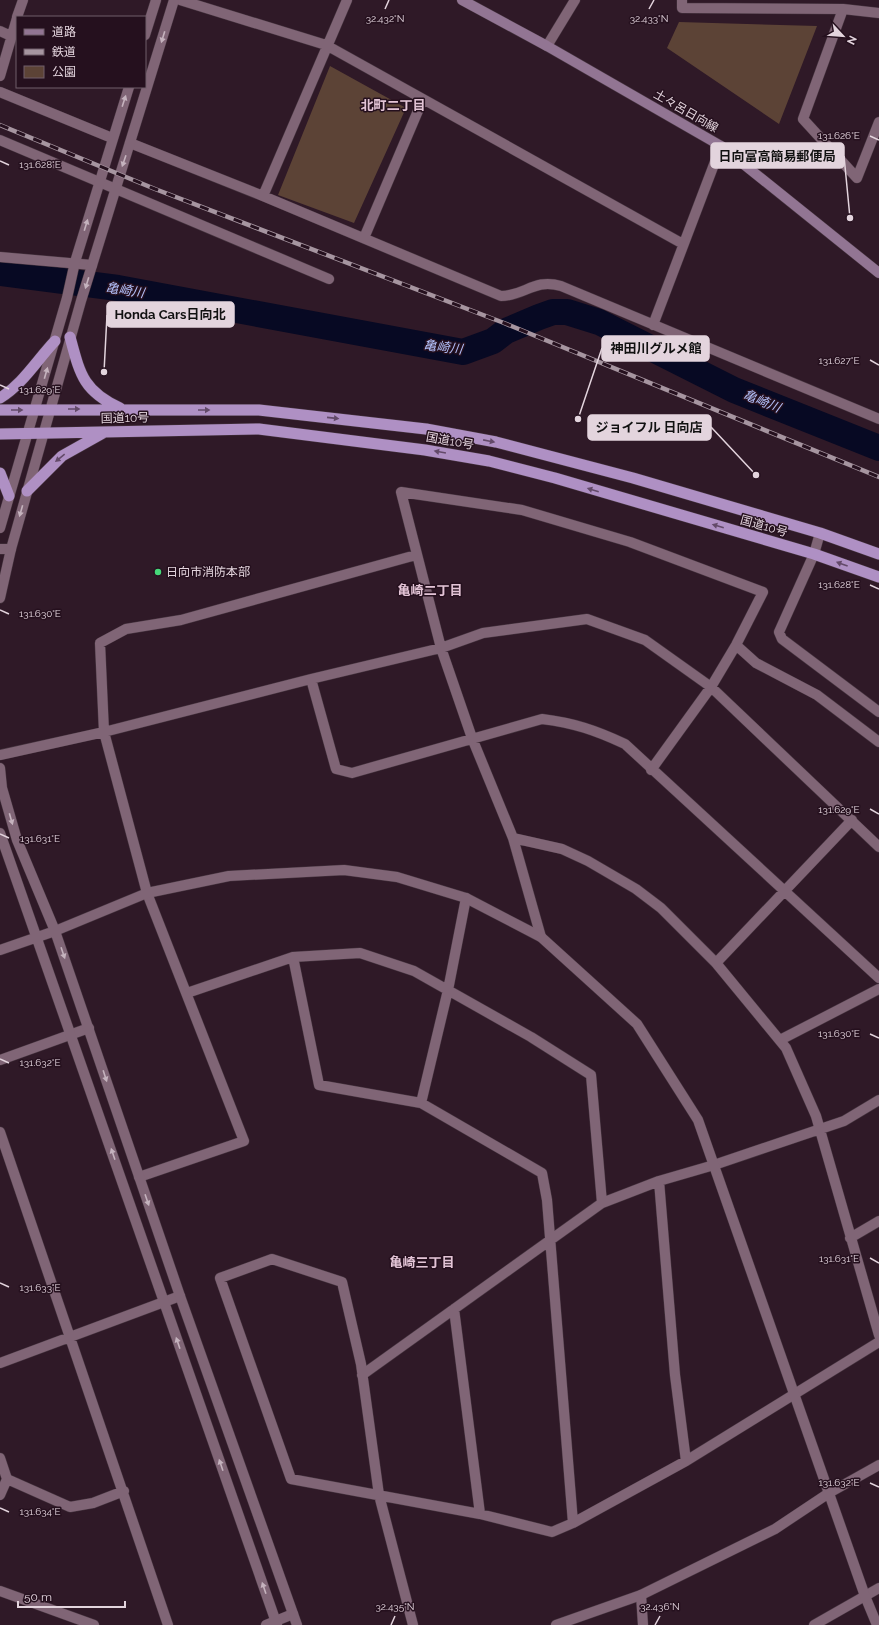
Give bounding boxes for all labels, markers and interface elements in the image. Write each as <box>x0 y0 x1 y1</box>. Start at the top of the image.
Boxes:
text: 32.432°N <box>366 13 404 24</box>
text: 32.433°N <box>630 13 668 24</box>
legend <box>16 16 146 88</box>
north arrow <box>823 16 863 56</box>
text: 道路 <box>52 25 76 39</box>
one-way arrow <box>160 32 166 44</box>
text: N <box>844 34 859 47</box>
text: 鉄道 <box>52 45 76 59</box>
text: 公園 <box>52 65 76 79</box>
street label: 土々呂日向線 <box>651 87 721 135</box>
one-way arrow <box>121 94 127 106</box>
district label: 北町二丁目 <box>360 98 426 113</box>
text: 131.626°E <box>818 130 860 141</box>
callout: 日向富高簡易郵便局 <box>711 143 844 168</box>
text: 日向富高簡易郵便局 <box>718 149 836 164</box>
one-way arrow <box>121 156 127 168</box>
text: 131.628°E <box>19 159 61 170</box>
one-way arrow <box>83 219 89 231</box>
one-way arrow <box>83 277 89 289</box>
water label: 亀崎川 <box>105 280 147 301</box>
callout: Honda Cars日向北 <box>107 302 234 327</box>
text: Honda Cars日向北 <box>114 307 226 322</box>
callout: 神田川グルメ館 <box>602 336 709 361</box>
water label: 亀崎川 <box>423 337 465 357</box>
text: 神田川グルメ館 <box>610 341 702 356</box>
text: 131.627°E <box>818 355 860 366</box>
one-way arrow <box>43 366 49 378</box>
text: 131.629°E <box>19 384 61 395</box>
water label: 亀崎川 <box>741 387 785 416</box>
one-way arrow <box>68 406 81 412</box>
one-way arrow <box>11 407 24 413</box>
one-way arrow <box>198 407 211 413</box>
street label: 国道10号 <box>101 411 149 425</box>
one-way arrow <box>327 415 339 421</box>
callout: ジョイフル 日向店 <box>588 415 711 440</box>
text: ジョイフル 日向店 <box>595 420 703 435</box>
street label: 国道10号 <box>425 430 475 452</box>
one-way arrow <box>483 438 496 444</box>
one-way arrow <box>434 449 446 455</box>
one-way arrow <box>55 454 65 463</box>
one-way arrow <box>587 487 599 493</box>
one-way arrow <box>18 505 24 517</box>
street label: 国道10号 <box>739 513 789 539</box>
one-way arrow <box>712 523 724 529</box>
one-way arrow <box>836 561 848 567</box>
place label: 日向市消防本部 <box>166 565 250 579</box>
marker: 日向市消防本部 <box>153 567 163 577</box>
text: 131.628°E <box>818 579 860 590</box>
district label: 亀崎二丁目 <box>397 583 463 598</box>
text: 131.630°E <box>19 608 61 619</box>
text: 131.629°E <box>818 804 860 815</box>
one-way arrow <box>8 813 14 825</box>
text: 131.631°E <box>20 833 60 844</box>
one-way arrow <box>60 948 66 960</box>
text: 131.630°E <box>818 1028 860 1039</box>
text: 131.632°E <box>20 1057 61 1068</box>
one-way arrow <box>102 1071 108 1083</box>
one-way arrow <box>109 1147 115 1159</box>
one-way arrow <box>144 1194 150 1206</box>
text: 131.631°E <box>819 1253 859 1264</box>
district label: 亀崎三丁目 <box>389 1255 455 1270</box>
text: 131.633°E <box>19 1282 61 1293</box>
one-way arrow <box>175 1336 181 1348</box>
one-way arrow <box>218 1459 224 1471</box>
text: 131.632°E <box>819 1477 860 1488</box>
text: 131.634°E <box>19 1506 61 1517</box>
one-way arrow <box>261 1582 267 1594</box>
scale bar <box>18 1583 125 1609</box>
text: 50 m <box>24 1590 52 1604</box>
text: 32.435°N <box>375 1601 415 1612</box>
text: 32.436°N <box>640 1601 680 1612</box>

